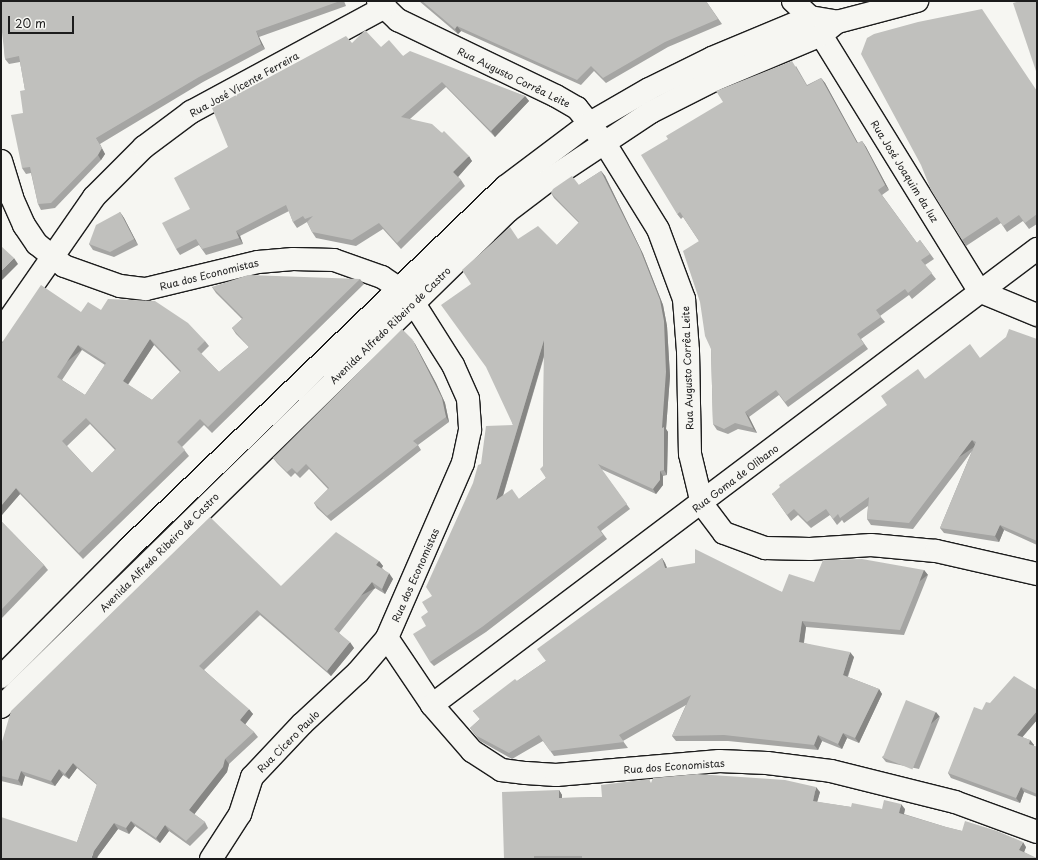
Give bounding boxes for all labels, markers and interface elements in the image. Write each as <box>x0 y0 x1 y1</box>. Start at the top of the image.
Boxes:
scale bar <box>10 8 76 34</box>
text: 20 m <box>15 14 46 32</box>
street label: Rua Augusto Corrêa Leite <box>455 44 573 110</box>
street label: Rua José Vicente Ferreira <box>187 49 301 119</box>
street label: Rua José Joaquim da luz <box>868 117 942 225</box>
street label: Rua dos Economistas <box>158 256 260 292</box>
street label: Avenida Alfredo Ribeiro de Castro <box>327 264 453 386</box>
street label: Rua Augusto Corrêa Leite <box>679 306 695 430</box>
street label: Rua Goma de Olibano <box>689 441 781 515</box>
street label: Avenida Alfredo Ribeiro de Castro <box>97 490 221 614</box>
street label: Rua dos Economistas <box>389 526 441 624</box>
street label: Rua Cícero Paulo <box>255 708 321 774</box>
street label: Rua dos Economistas <box>623 756 725 776</box>

